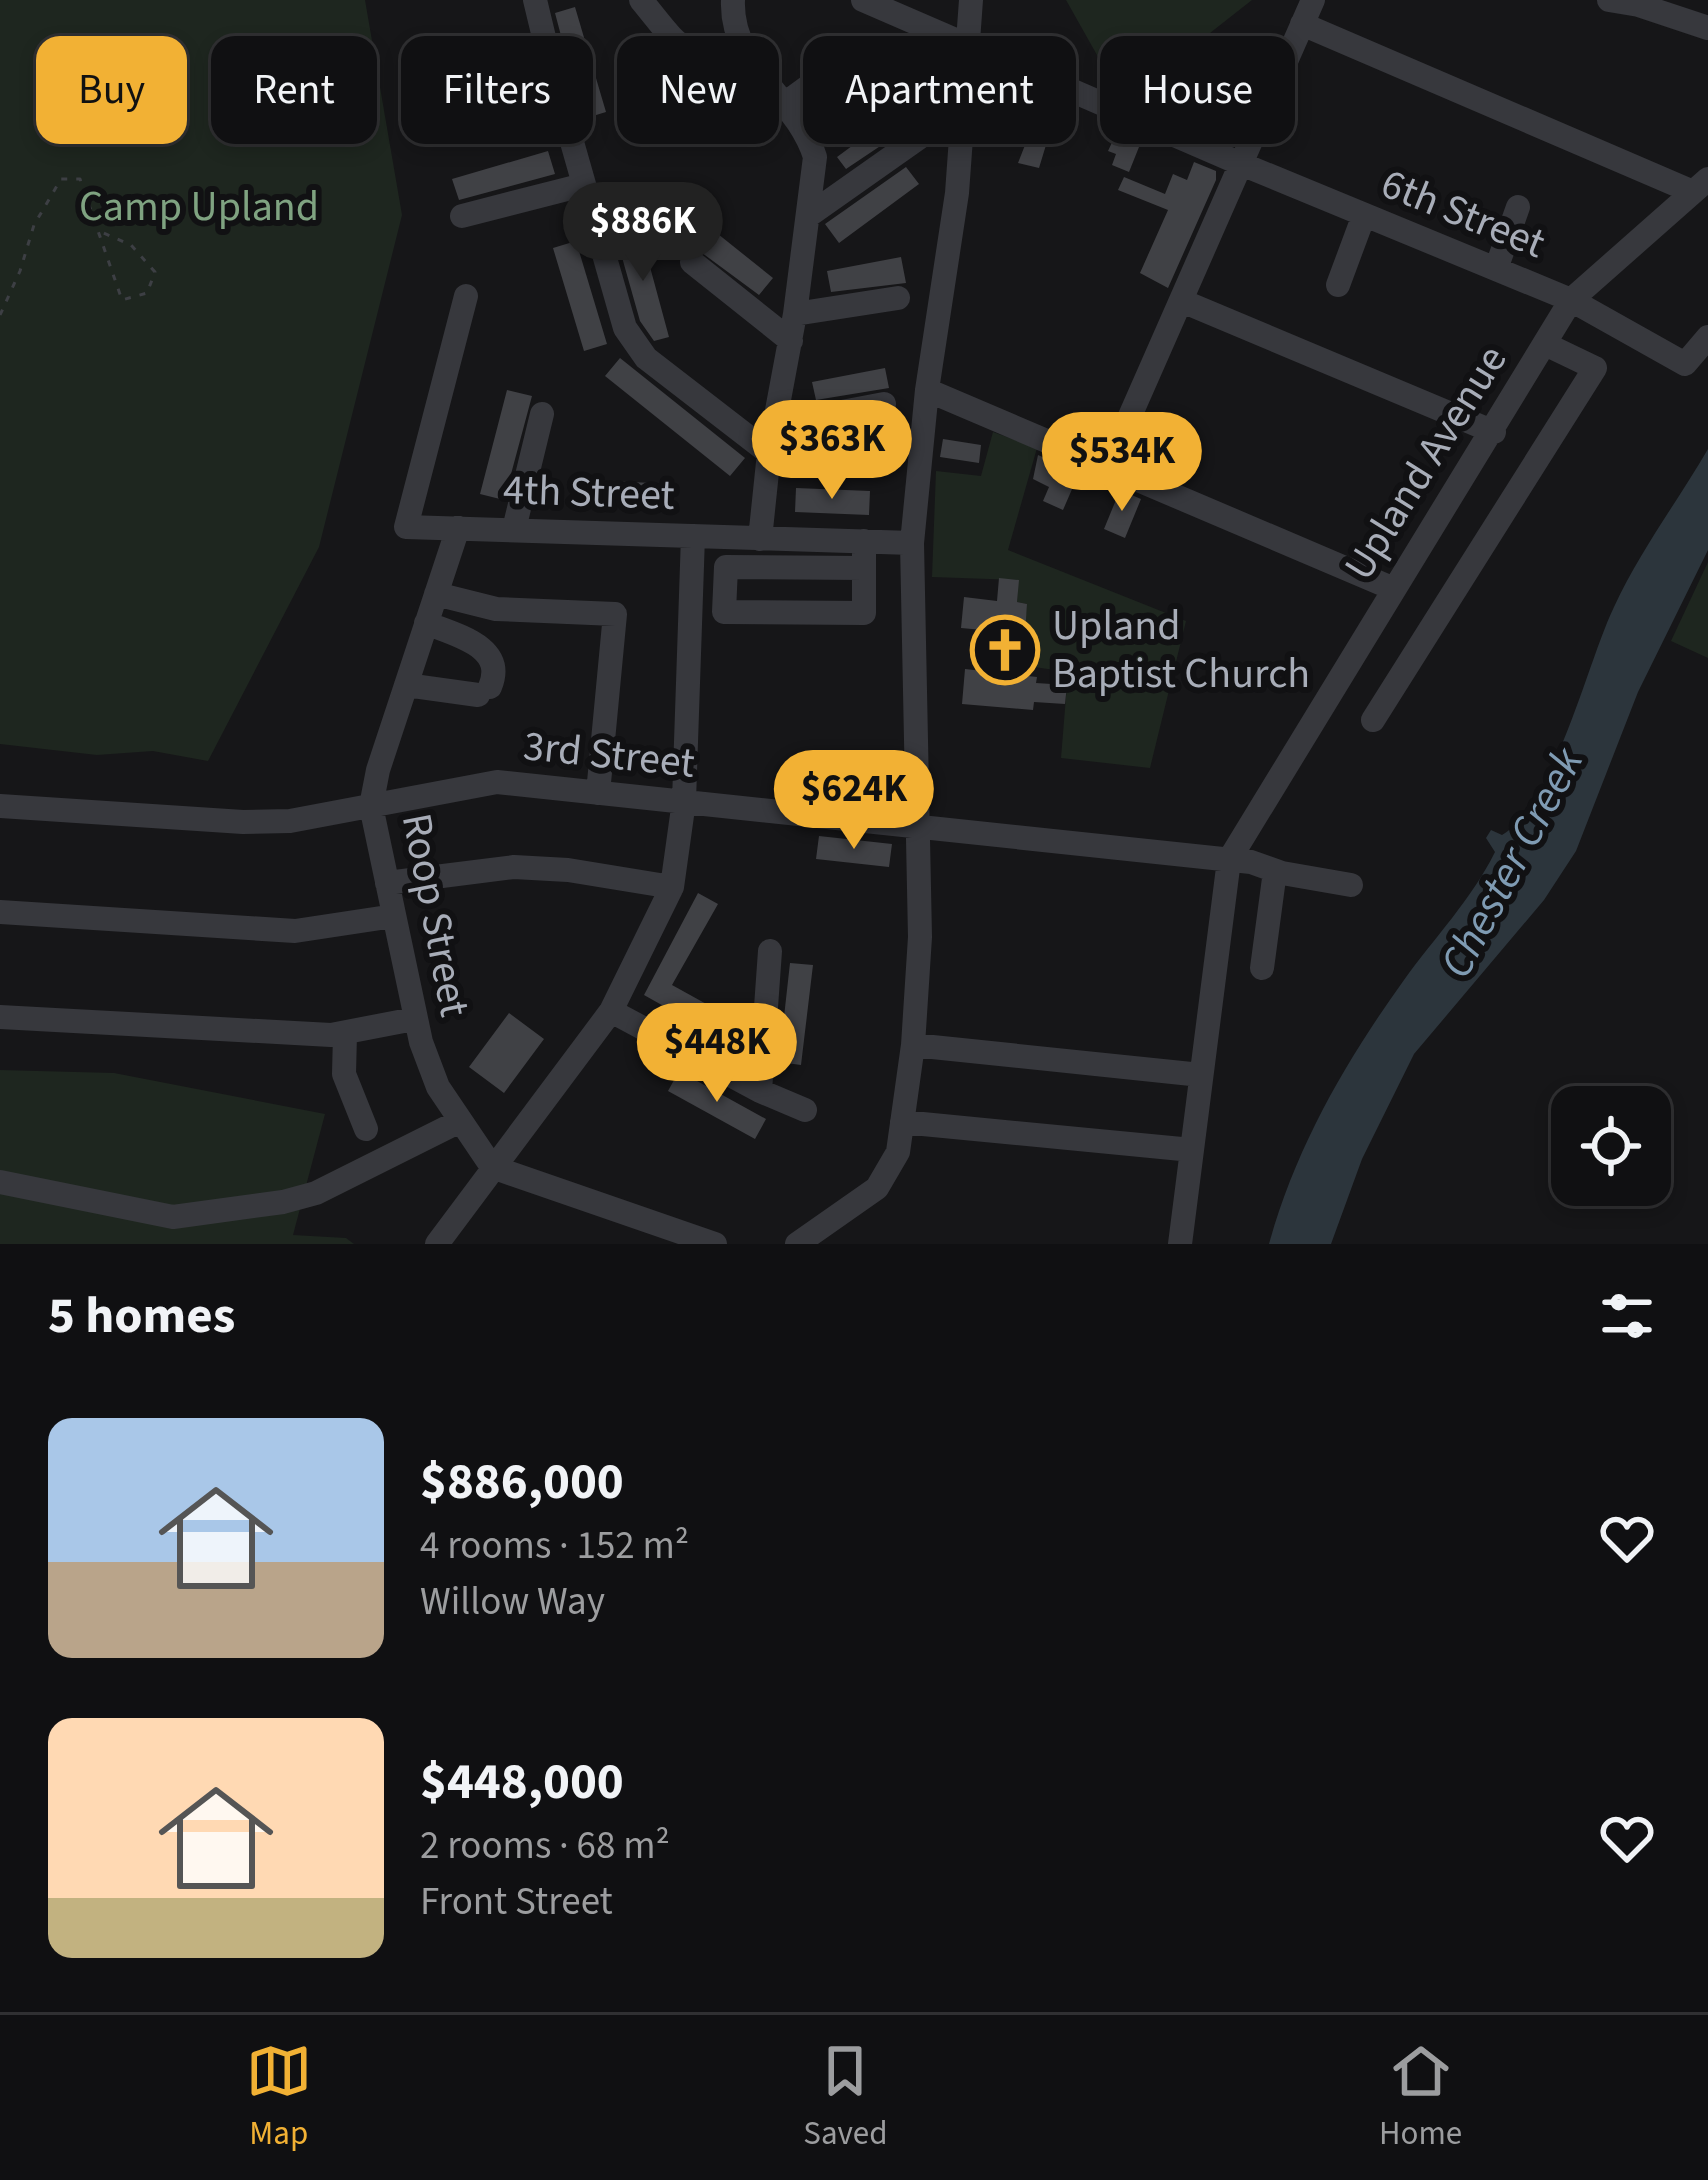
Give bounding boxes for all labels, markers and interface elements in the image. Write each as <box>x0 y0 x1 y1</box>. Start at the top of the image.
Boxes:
chip: Buy <box>36 36 187 144</box>
chip: Rent <box>211 36 377 144</box>
chip: Filters <box>401 36 593 144</box>
chip: New <box>617 36 779 144</box>
chip: Apartment <box>803 36 1076 144</box>
chip: House <box>1100 36 1295 144</box>
street label: 6th Street <box>1372 154 1554 274</box>
park label: Camp Upland <box>79 177 319 237</box>
pin: $886K <box>559 182 727 284</box>
text: $886K <box>590 193 696 249</box>
street label: Upland Avenue <box>1330 334 1522 592</box>
pin: $363K <box>748 400 916 502</box>
text: $363K <box>779 411 885 467</box>
pin: $534K <box>1038 412 1206 514</box>
text: $534K <box>1069 423 1175 479</box>
street label: 4th Street <box>502 460 676 526</box>
place label: Upland Baptist Church <box>1052 596 1310 704</box>
church icon: Upland Baptist Church <box>970 615 1040 685</box>
street label: 3rd Street <box>520 716 698 794</box>
water label: Chester Creek <box>1425 735 1600 989</box>
pin: $624K <box>770 750 938 852</box>
text: $624K <box>801 761 907 817</box>
street label: Roop Street <box>386 808 484 1022</box>
pin: $448K <box>633 1003 801 1105</box>
text: $448K <box>664 1014 770 1070</box>
map controls <box>1551 1086 1671 1206</box>
button: locate <box>1551 1086 1671 1206</box>
text: 5 homes <box>48 1280 235 1352</box>
icon: filters <box>1594 1283 1660 1349</box>
text: $886,000 <box>420 1446 624 1518</box>
icon: home <box>144 1466 288 1610</box>
icon: heart <box>1594 1505 1660 1571</box>
text: 4 rooms · 152 m² <box>420 1518 689 1574</box>
text: Willow Way <box>420 1574 605 1630</box>
text: $448,000 <box>420 1746 624 1818</box>
icon: home <box>144 1766 288 1910</box>
icon: heart <box>1594 1805 1660 1871</box>
text: 2 rooms · 68 m² <box>420 1818 670 1874</box>
text: Front Street <box>420 1874 613 1930</box>
tab: Map <box>246 2038 312 2157</box>
tab: Saved <box>803 2038 888 2157</box>
tab: Home <box>1379 2038 1462 2157</box>

